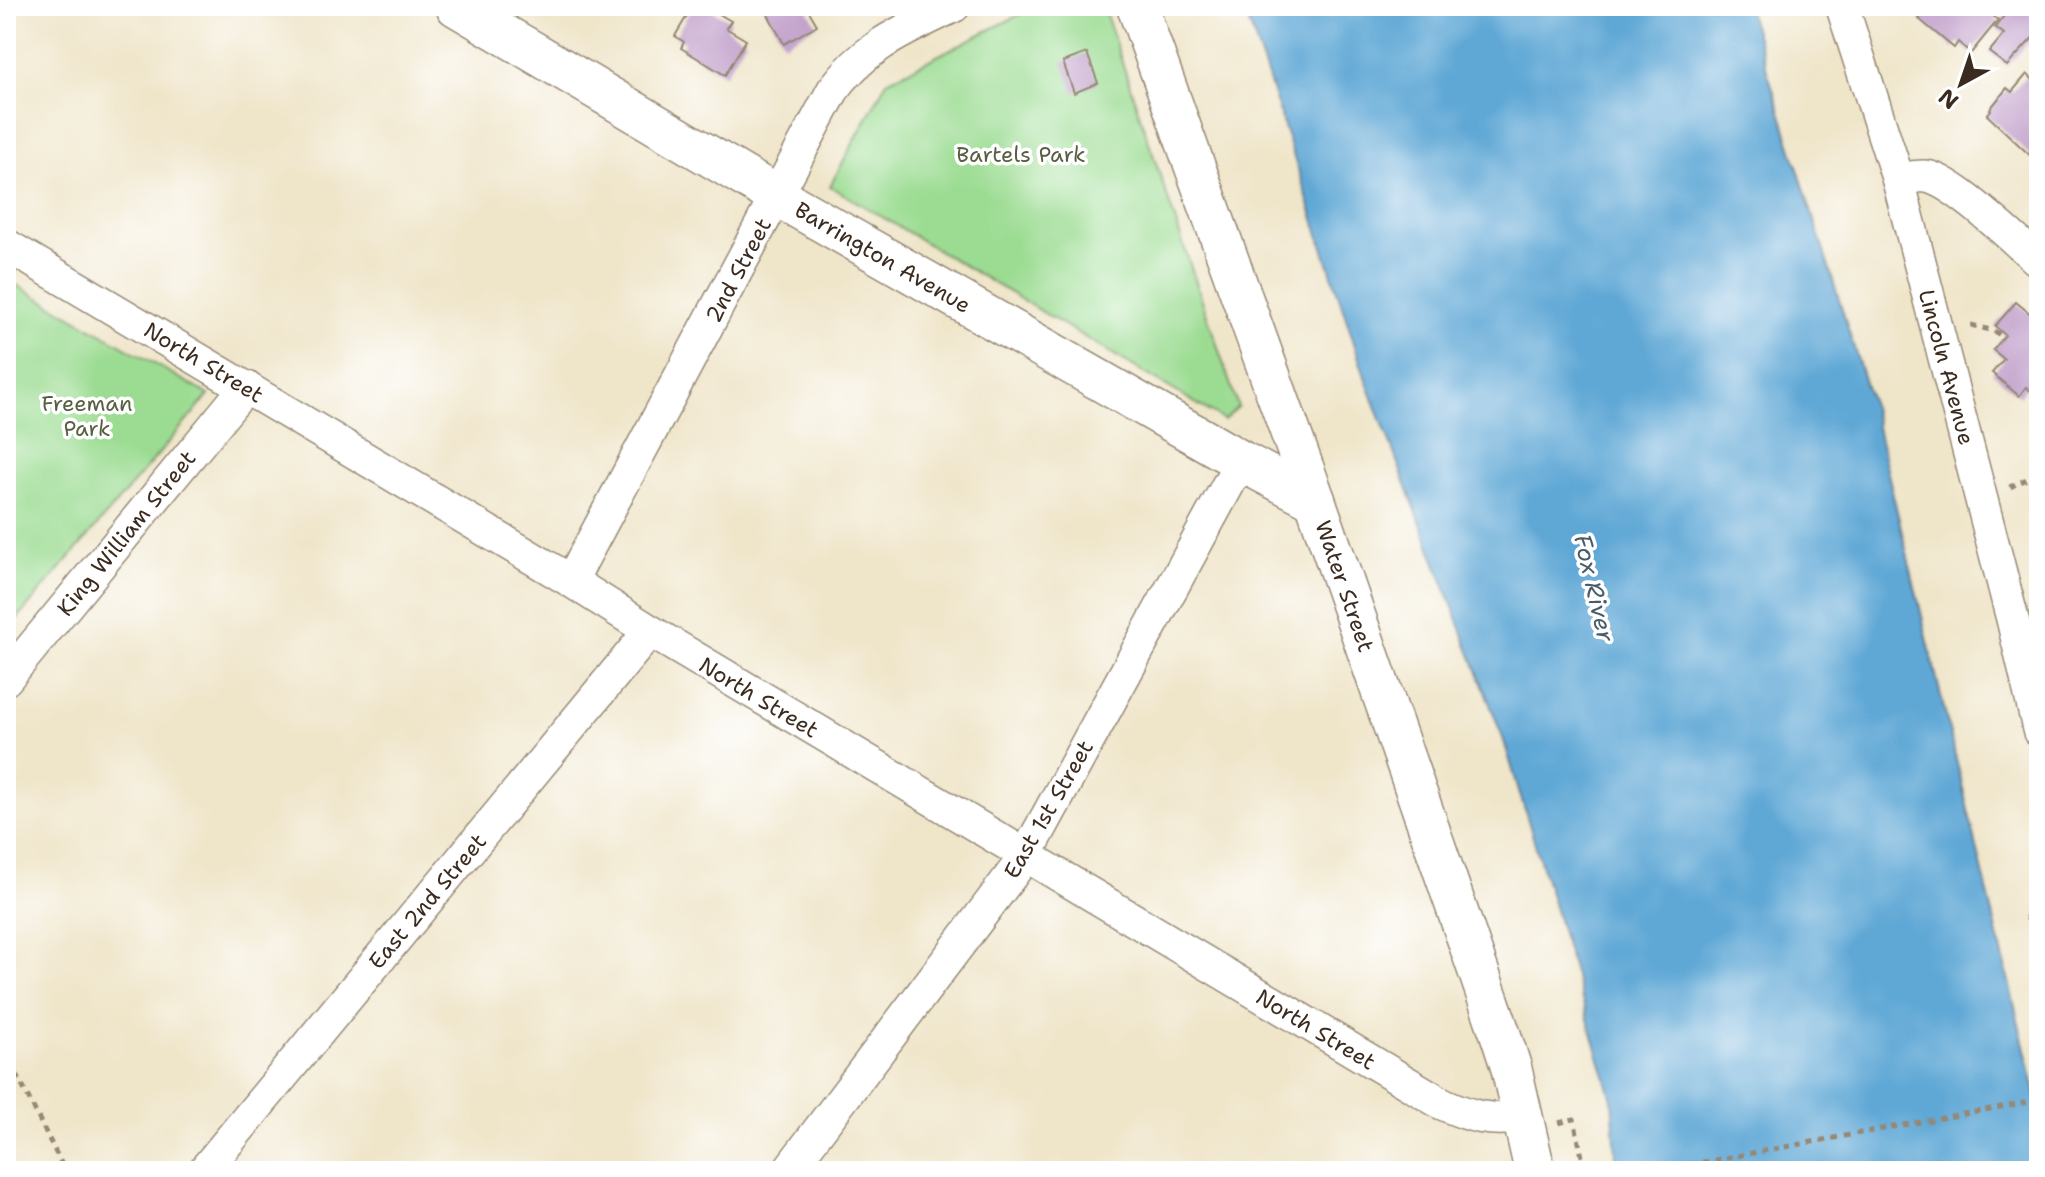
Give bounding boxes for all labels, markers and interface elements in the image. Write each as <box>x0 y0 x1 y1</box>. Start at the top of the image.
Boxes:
north arrow <box>1921 44 2001 124</box>
text: N <box>1932 82 1964 116</box>
park label: Bartels Park <box>956 140 1086 169</box>
street label: Barrington Avenue <box>789 195 976 320</box>
street label: 2nd Street <box>699 213 778 327</box>
street label: Lincoln Avenue <box>1912 286 1981 448</box>
street label: North Street <box>139 315 269 410</box>
park label: Freeman Park <box>42 389 133 443</box>
street label: King William Street <box>51 445 202 622</box>
street label: Water Street <box>1308 517 1381 656</box>
water label: Fox River <box>1566 531 1622 645</box>
street label: North Street <box>694 650 824 745</box>
street label: East 1st Street <box>997 735 1100 884</box>
street label: East 2nd Street <box>362 827 493 975</box>
street label: North Street <box>1251 982 1381 1077</box>

